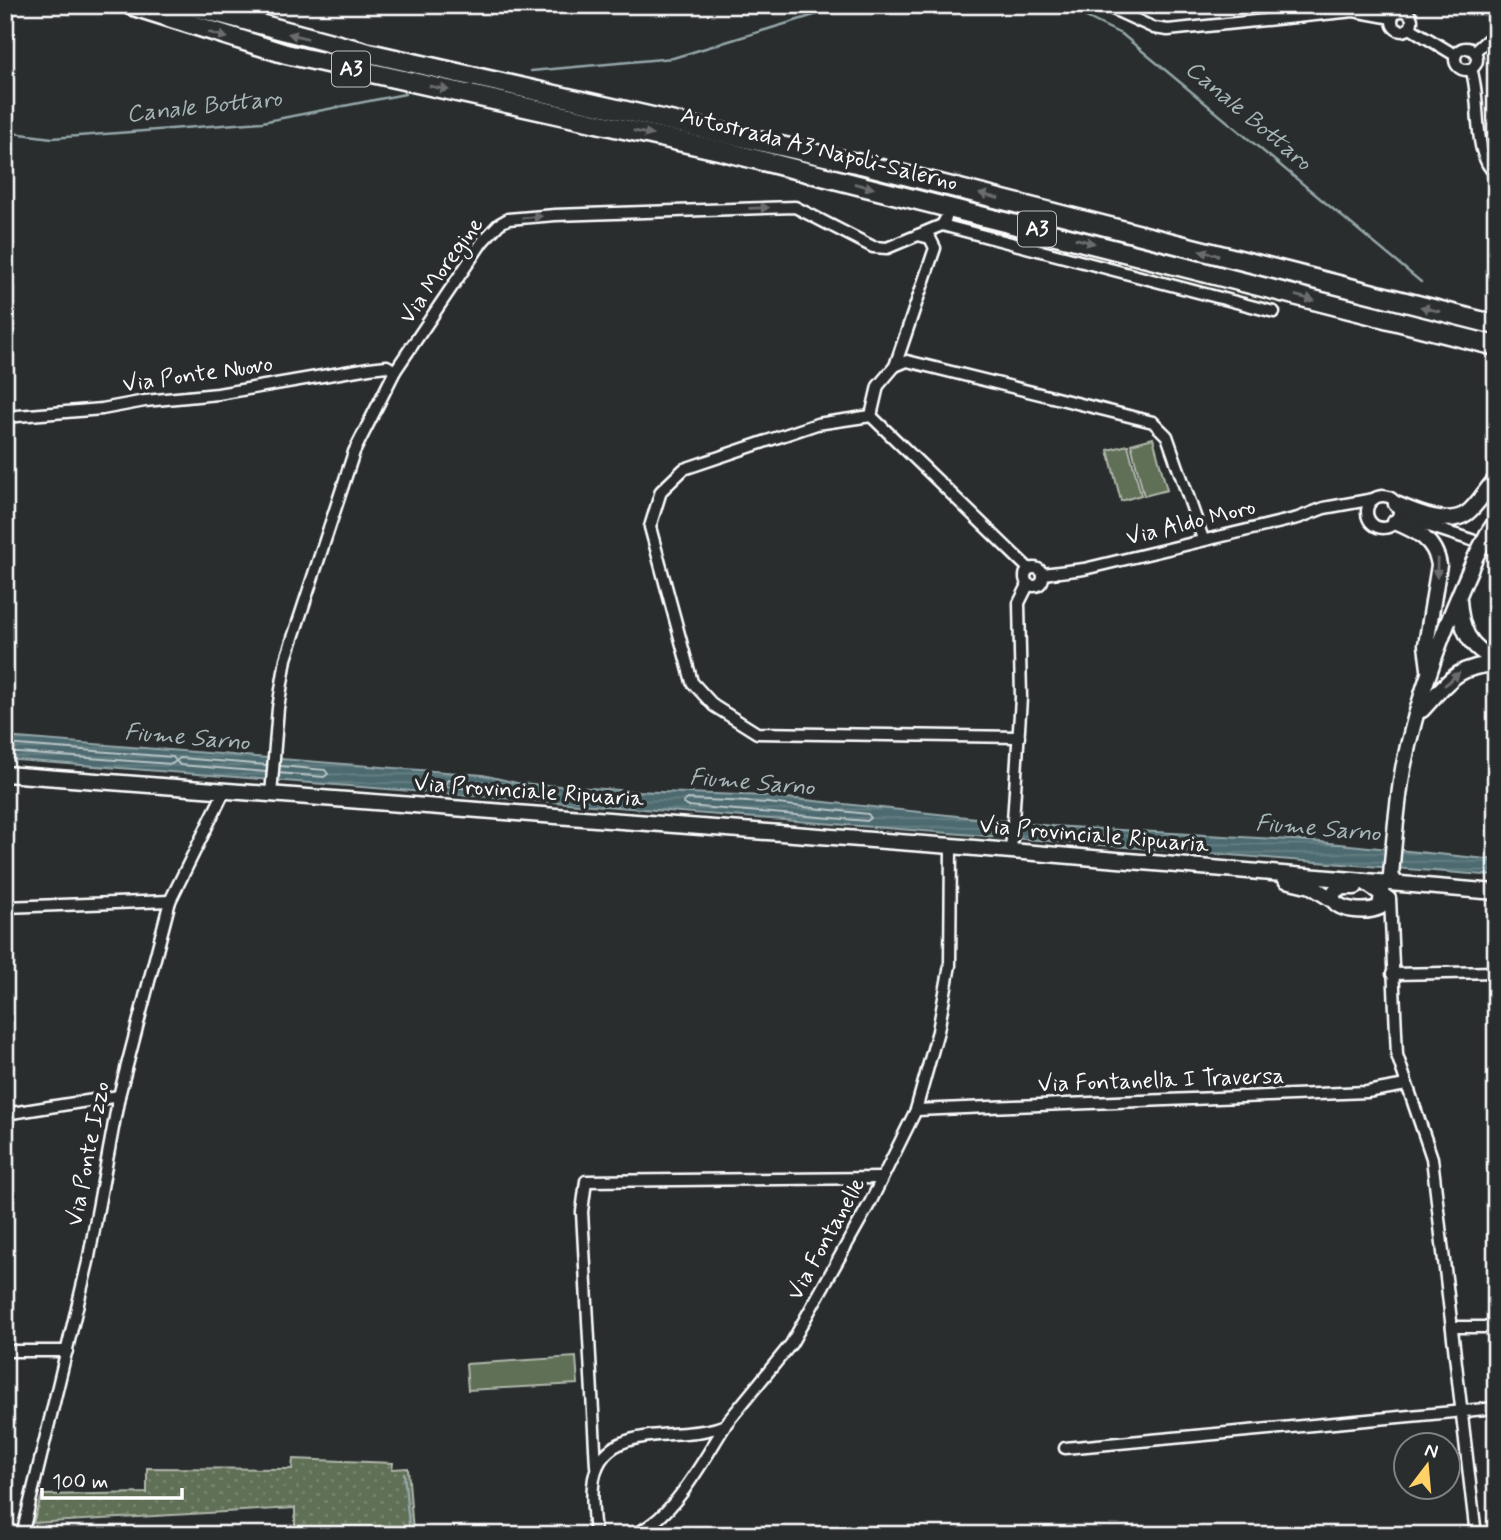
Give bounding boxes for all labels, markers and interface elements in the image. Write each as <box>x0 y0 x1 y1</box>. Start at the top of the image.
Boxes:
one-way arrow <box>207 30 229 41</box>
one-way arrow <box>287 30 309 41</box>
road number: A3 <box>332 52 370 86</box>
water label: Canale Bottaro <box>1178 54 1318 179</box>
one-way arrow <box>428 82 450 93</box>
water label: Canale Bottaro <box>125 83 284 131</box>
street label: Autostrada A3 Napoli-Salerno <box>677 101 961 199</box>
one-way arrow <box>632 127 654 138</box>
one-way arrow <box>853 180 875 191</box>
one-way arrow <box>978 190 1000 201</box>
one-way arrow <box>749 203 771 214</box>
street label: Via Moregine <box>393 211 493 332</box>
one-way arrow <box>521 211 543 222</box>
road number: A3 <box>1018 212 1056 246</box>
one-way arrow <box>1074 236 1096 247</box>
one-way arrow <box>1198 247 1219 257</box>
one-way arrow <box>1294 293 1316 304</box>
one-way arrow <box>1418 303 1440 314</box>
street label: Via Ponte Nuovo <box>121 350 275 400</box>
street label: Via Aldo Moro <box>1123 492 1259 554</box>
one-way arrow <box>1431 557 1443 579</box>
one-way arrow <box>1443 671 1461 687</box>
water label: Fiume Sarno <box>123 717 252 759</box>
water label: Fiume Sarno <box>688 762 817 804</box>
street label: Via Provinciale Ripuaria <box>413 769 645 815</box>
water label: Fiume Sarno <box>1254 808 1383 850</box>
street label: Via Provinciale Ripuaria <box>978 811 1210 861</box>
street label: Via Fontanella I Traversa <box>1037 1062 1285 1100</box>
street label: Via Ponte Izzo <box>60 1079 118 1229</box>
street label: Via Fontanelle <box>781 1172 873 1306</box>
north arrow <box>1392 1432 1462 1502</box>
text: N <box>1422 1437 1441 1465</box>
scale bar <box>42 1456 182 1500</box>
text: 100 m <box>52 1468 108 1496</box>

